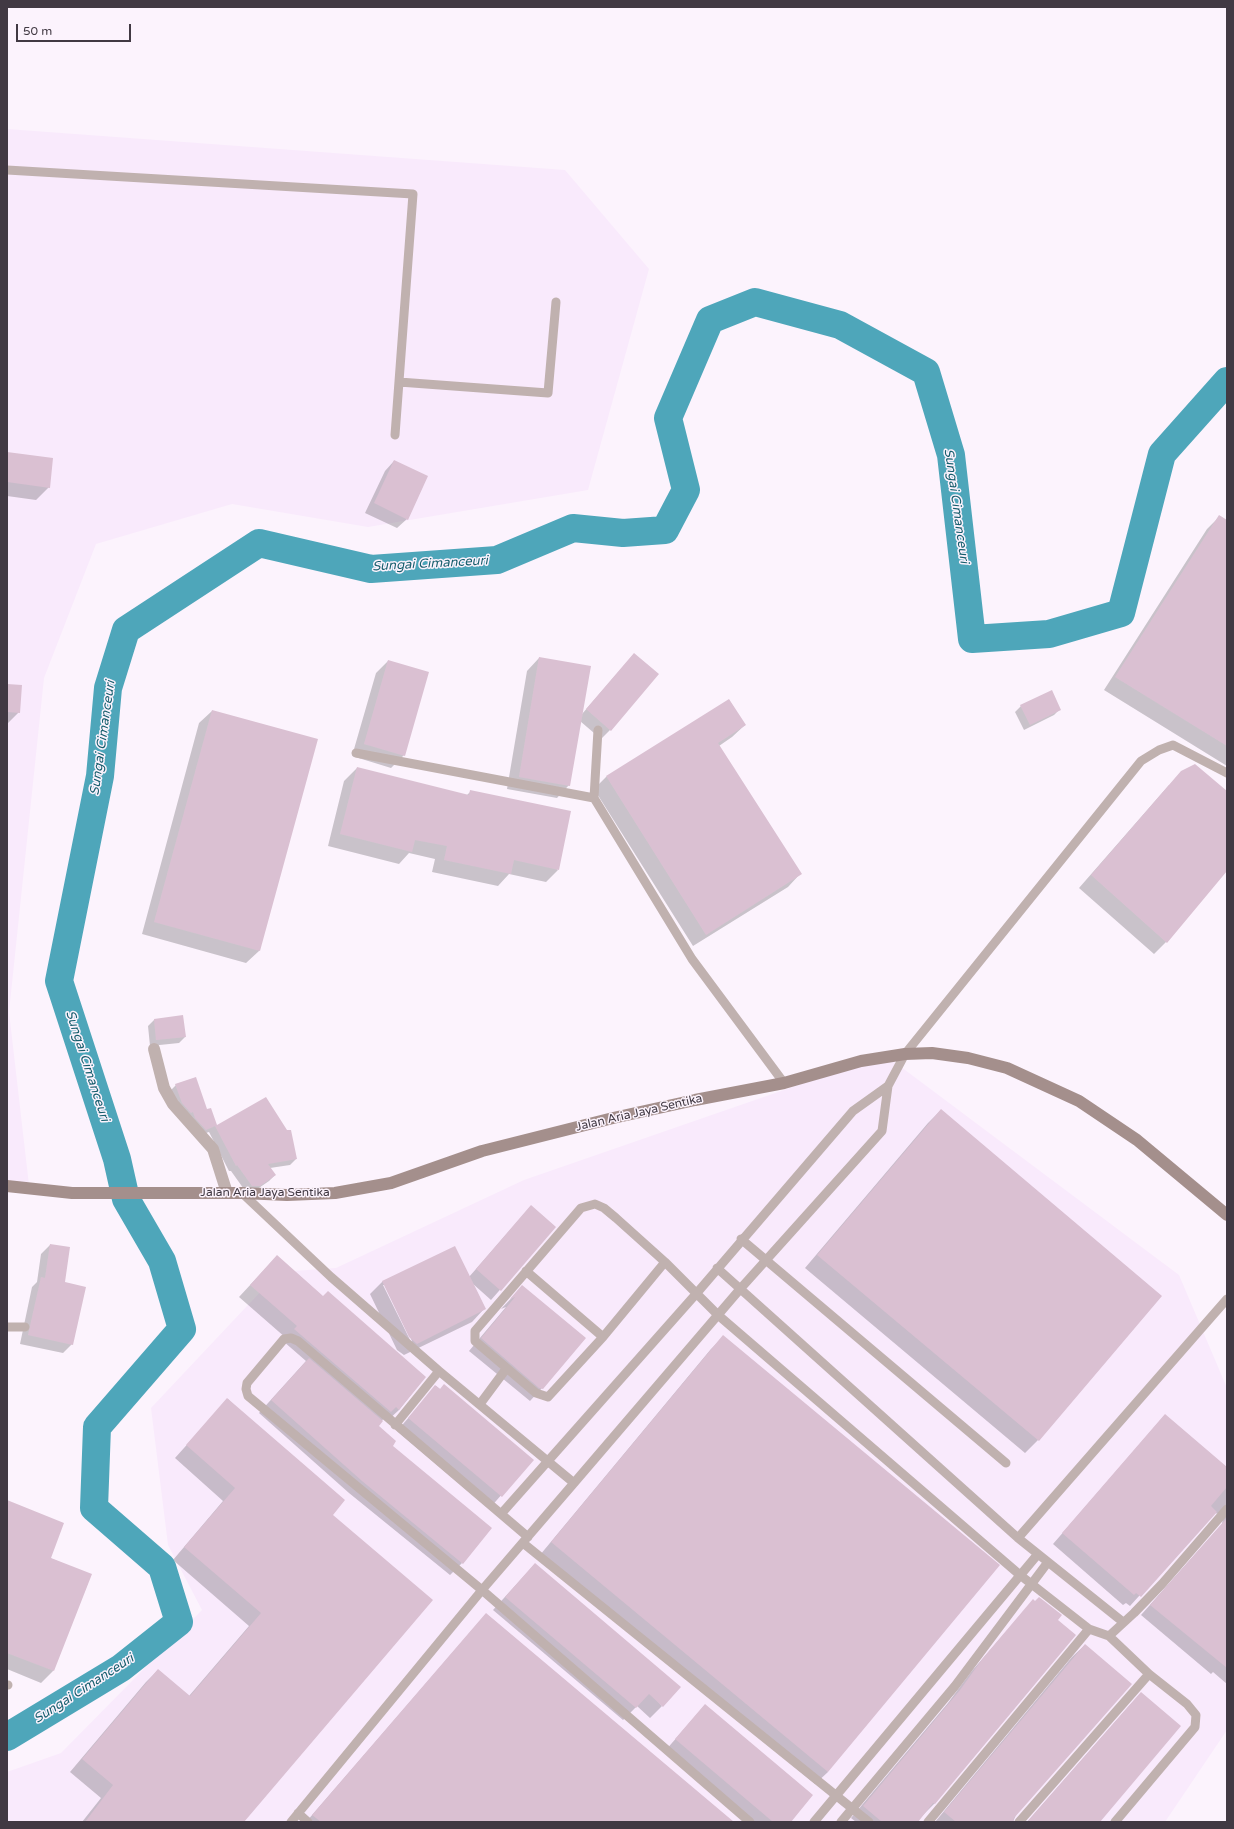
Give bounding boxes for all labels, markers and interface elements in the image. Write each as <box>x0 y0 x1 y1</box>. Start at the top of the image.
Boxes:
scale bar <box>18 16 133 42</box>
text: 50 m <box>23 24 52 38</box>
water label: Sungai Cimanceuri <box>940 448 972 564</box>
water label: Sungai Cimanceuri <box>372 553 488 575</box>
water label: Sungai Cimanceuri <box>87 680 119 796</box>
water label: Sungai Cimanceuri <box>62 1009 112 1123</box>
street label: Jalan Aria Jaya Sentika <box>574 1091 704 1135</box>
street label: Jalan Aria Jaya Sentika <box>200 1186 330 1200</box>
water label: Sungai Cimanceuri <box>31 1651 137 1727</box>

